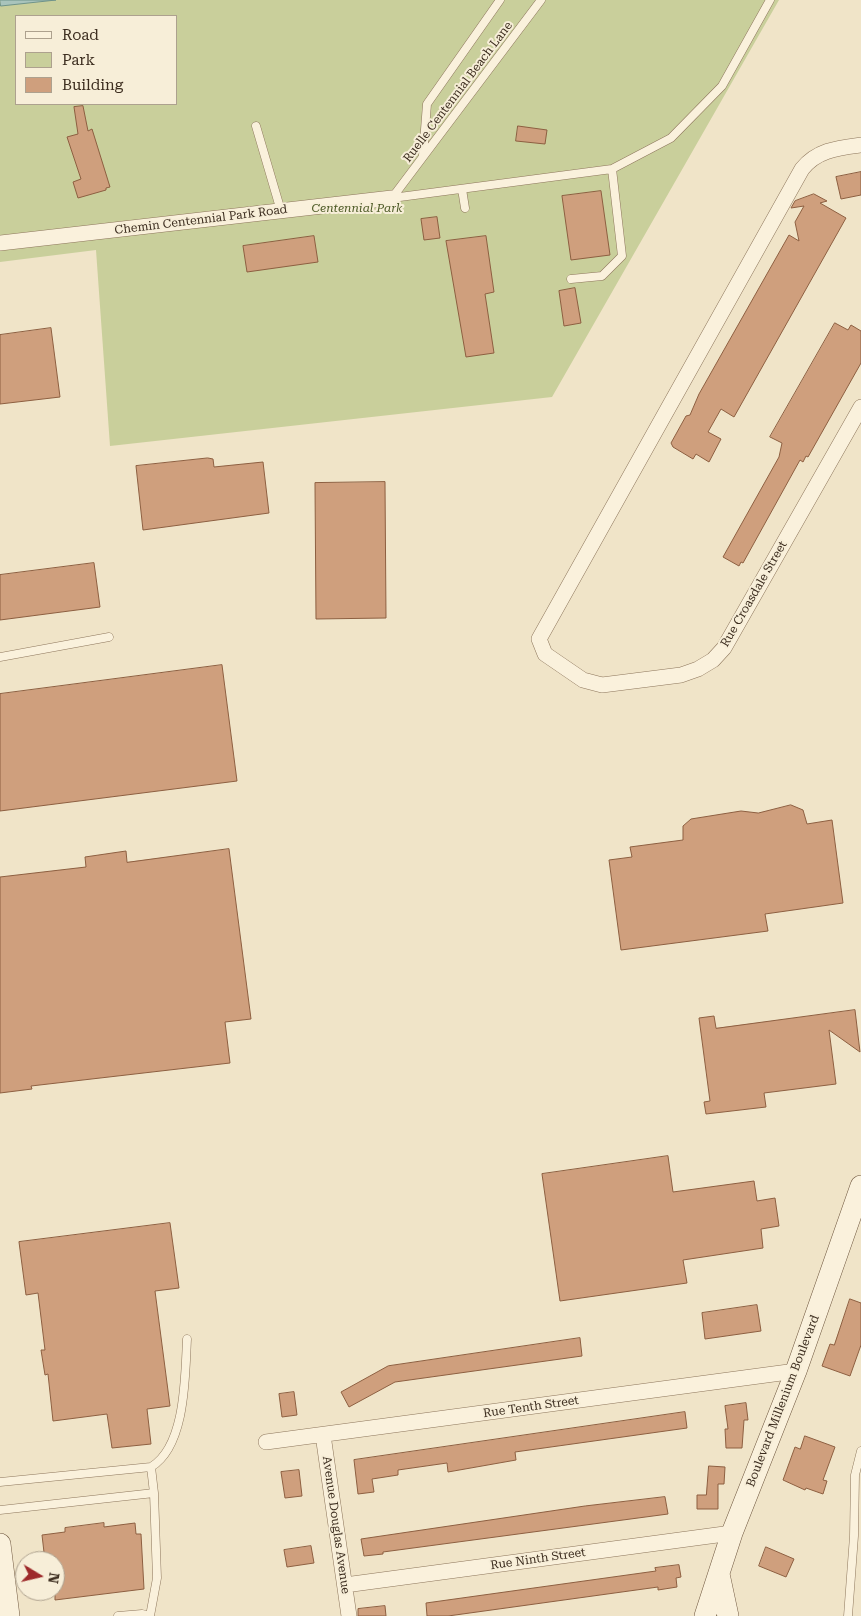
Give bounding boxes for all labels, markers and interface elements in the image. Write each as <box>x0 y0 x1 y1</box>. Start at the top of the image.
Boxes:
legend <box>15 15 178 105</box>
street label: Ruelle Centennial Beach Lane <box>400 19 516 165</box>
text: Road <box>62 26 99 44</box>
text: Park <box>62 51 95 69</box>
text: Building <box>62 76 123 94</box>
park label: Centennial Park <box>312 201 402 215</box>
street label: Chemin Centennial Park Road <box>114 202 288 238</box>
street label: Rue Croasdale Street <box>718 538 790 650</box>
street label: Boulevard Millenium Boulevard <box>743 1313 823 1489</box>
street label: Rue Tenth Street <box>482 1393 580 1421</box>
street label: Avenue Douglas Avenue <box>319 1455 353 1595</box>
street label: Rue Ninth Street <box>489 1545 587 1573</box>
north arrow <box>15 1551 65 1601</box>
text: N <box>45 1572 63 1585</box>

